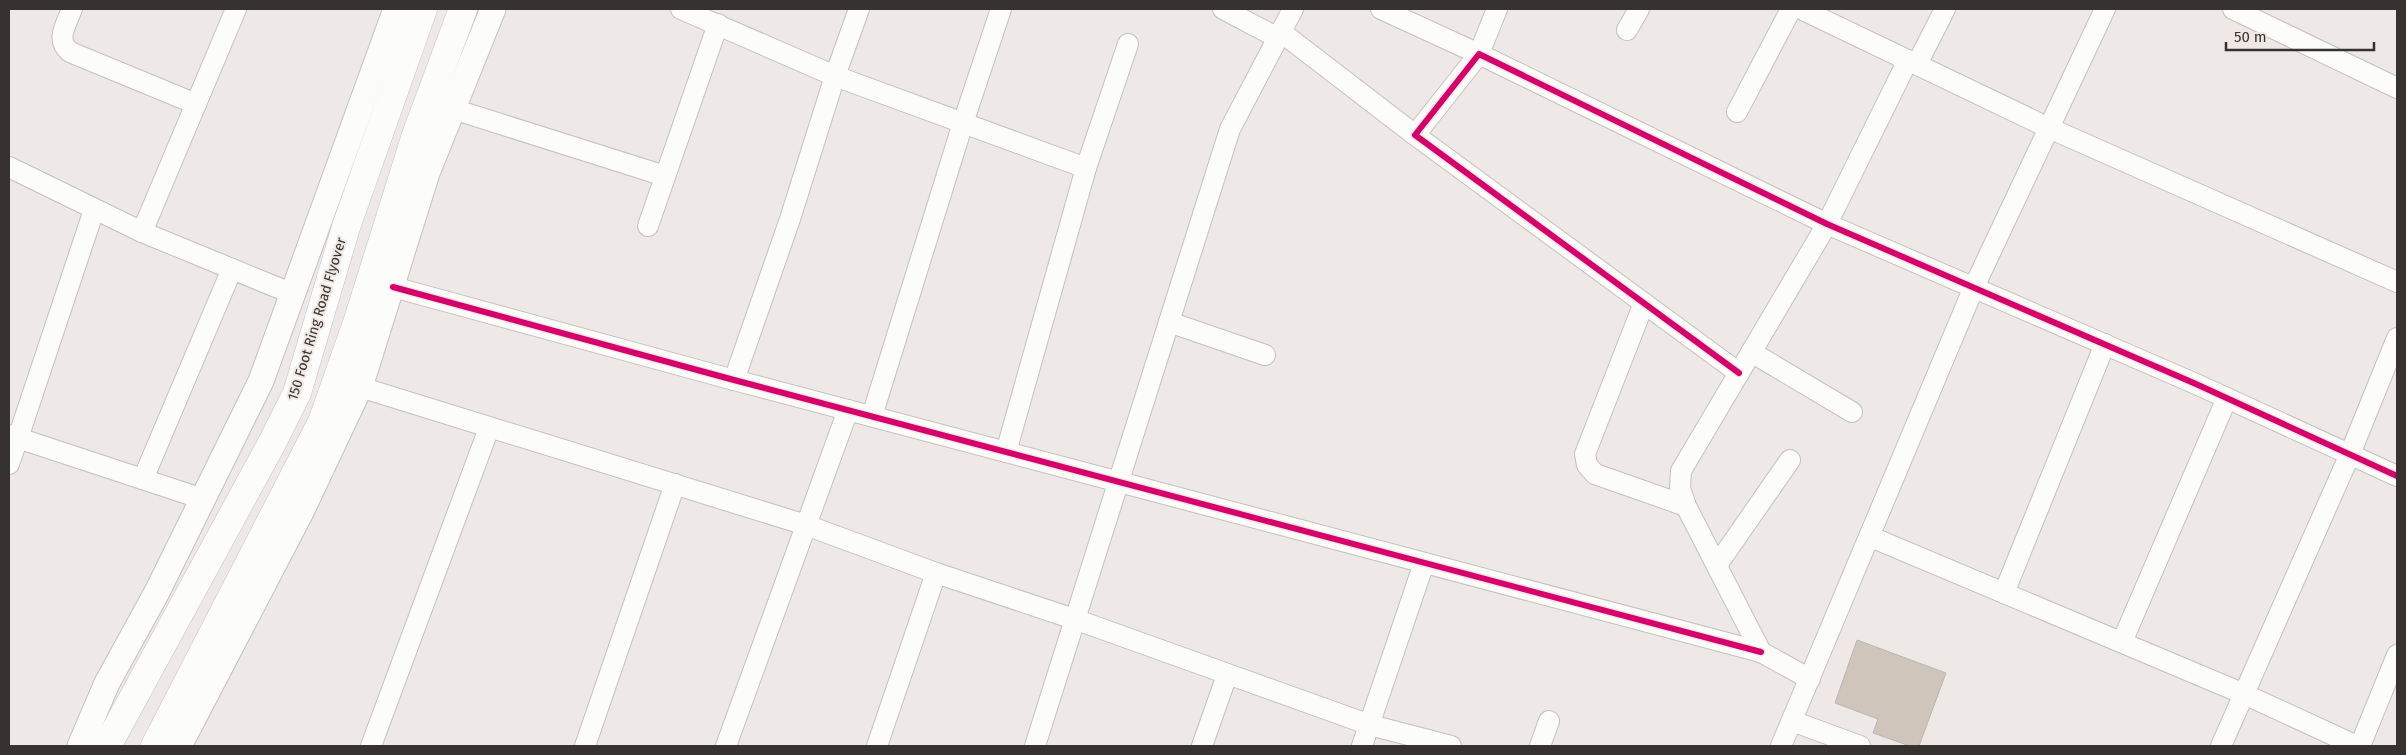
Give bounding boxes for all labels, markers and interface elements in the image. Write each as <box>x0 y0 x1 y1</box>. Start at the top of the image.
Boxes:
scale bar <box>2226 20 2374 52</box>
text: 50 m <box>2234 28 2267 46</box>
street label: 150 Foot Ring Road Flyover <box>284 235 350 402</box>

